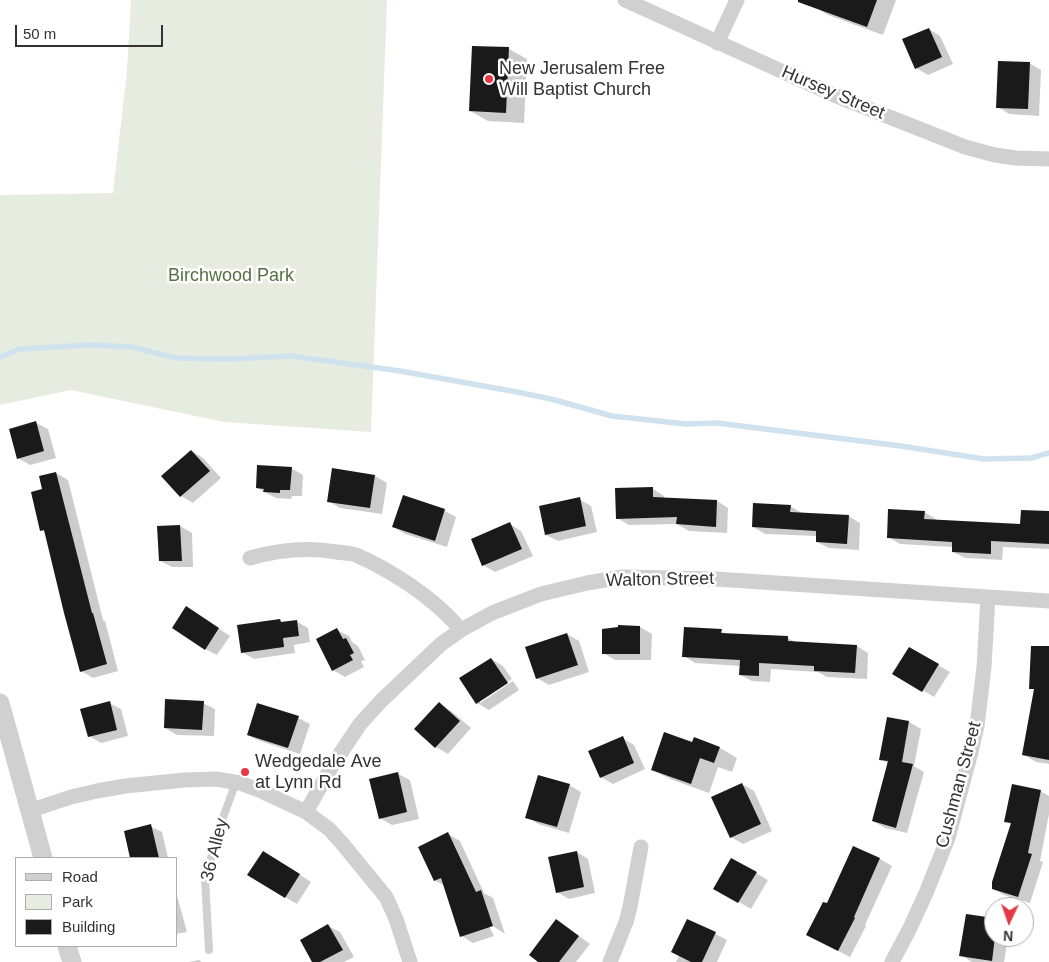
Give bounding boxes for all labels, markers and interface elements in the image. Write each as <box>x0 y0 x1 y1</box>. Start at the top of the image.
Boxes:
scale bar <box>18 15 165 47</box>
text: 50 m <box>23 25 56 42</box>
place label: New Jerusalem Free Will Baptist Church <box>499 58 665 100</box>
street label: Hursey Street <box>778 62 888 124</box>
marker: New Jerusalem Free Will Baptist Church <box>483 73 495 85</box>
park label: Birchwood Park <box>168 265 294 287</box>
street label: Walton Street <box>606 568 714 592</box>
street label: Cushman Street <box>932 719 986 851</box>
place label: Wedgedale Ave at Lynn Rd <box>255 751 381 794</box>
marker: Wedgedale Ave at Lynn Rd <box>239 766 251 778</box>
street label: 36 Alley <box>197 816 233 884</box>
legend <box>15 857 178 947</box>
text: Road <box>62 868 98 885</box>
text: Park <box>62 893 93 910</box>
north arrow <box>984 897 1034 947</box>
text: Building <box>62 918 115 935</box>
text: N <box>1003 928 1014 944</box>

